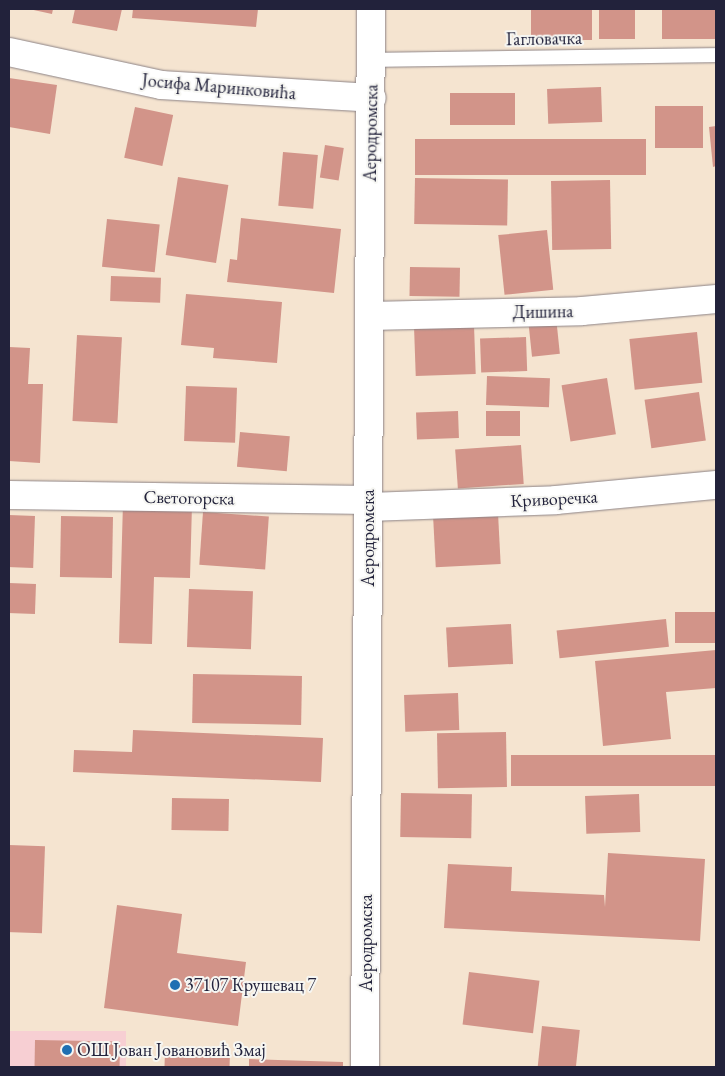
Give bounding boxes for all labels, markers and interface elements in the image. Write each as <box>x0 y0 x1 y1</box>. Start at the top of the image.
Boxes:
street label: Гагловачка <box>506 28 582 50</box>
street label: Јосифа Маринковића <box>141 70 297 104</box>
street label: Аеродромска <box>359 84 383 182</box>
street label: Дишина <box>512 301 574 323</box>
street label: Светогорска <box>143 486 235 510</box>
street label: Криворечка <box>510 486 598 512</box>
street label: Аеродромска <box>357 489 379 587</box>
street label: Аеродромска <box>355 894 377 992</box>
place label: 37107 Крушевац 7 <box>185 974 316 996</box>
marker: 37107 Крушевац 7 <box>169 979 181 991</box>
place label: ОШ Јован Јовановић Змај <box>77 1039 265 1061</box>
marker: ОШ Јован Јовановић Змај <box>61 1044 73 1056</box>

